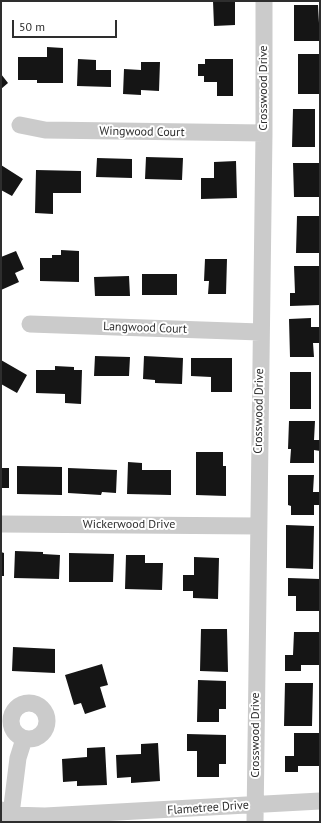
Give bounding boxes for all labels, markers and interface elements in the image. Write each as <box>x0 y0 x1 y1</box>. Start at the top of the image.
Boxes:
scale bar <box>14 12 119 38</box>
text: 50 m <box>19 19 45 34</box>
street label: Crosswood Drive <box>257 45 271 131</box>
street label: Wingwood Court <box>99 124 185 140</box>
street label: Langwood Court <box>103 319 187 337</box>
street label: Crosswood Drive <box>251 368 267 454</box>
street label: Wickerwood Drive <box>83 518 175 532</box>
street label: Crosswood Drive <box>249 692 263 778</box>
street label: Flametree Drive <box>167 798 249 818</box>

